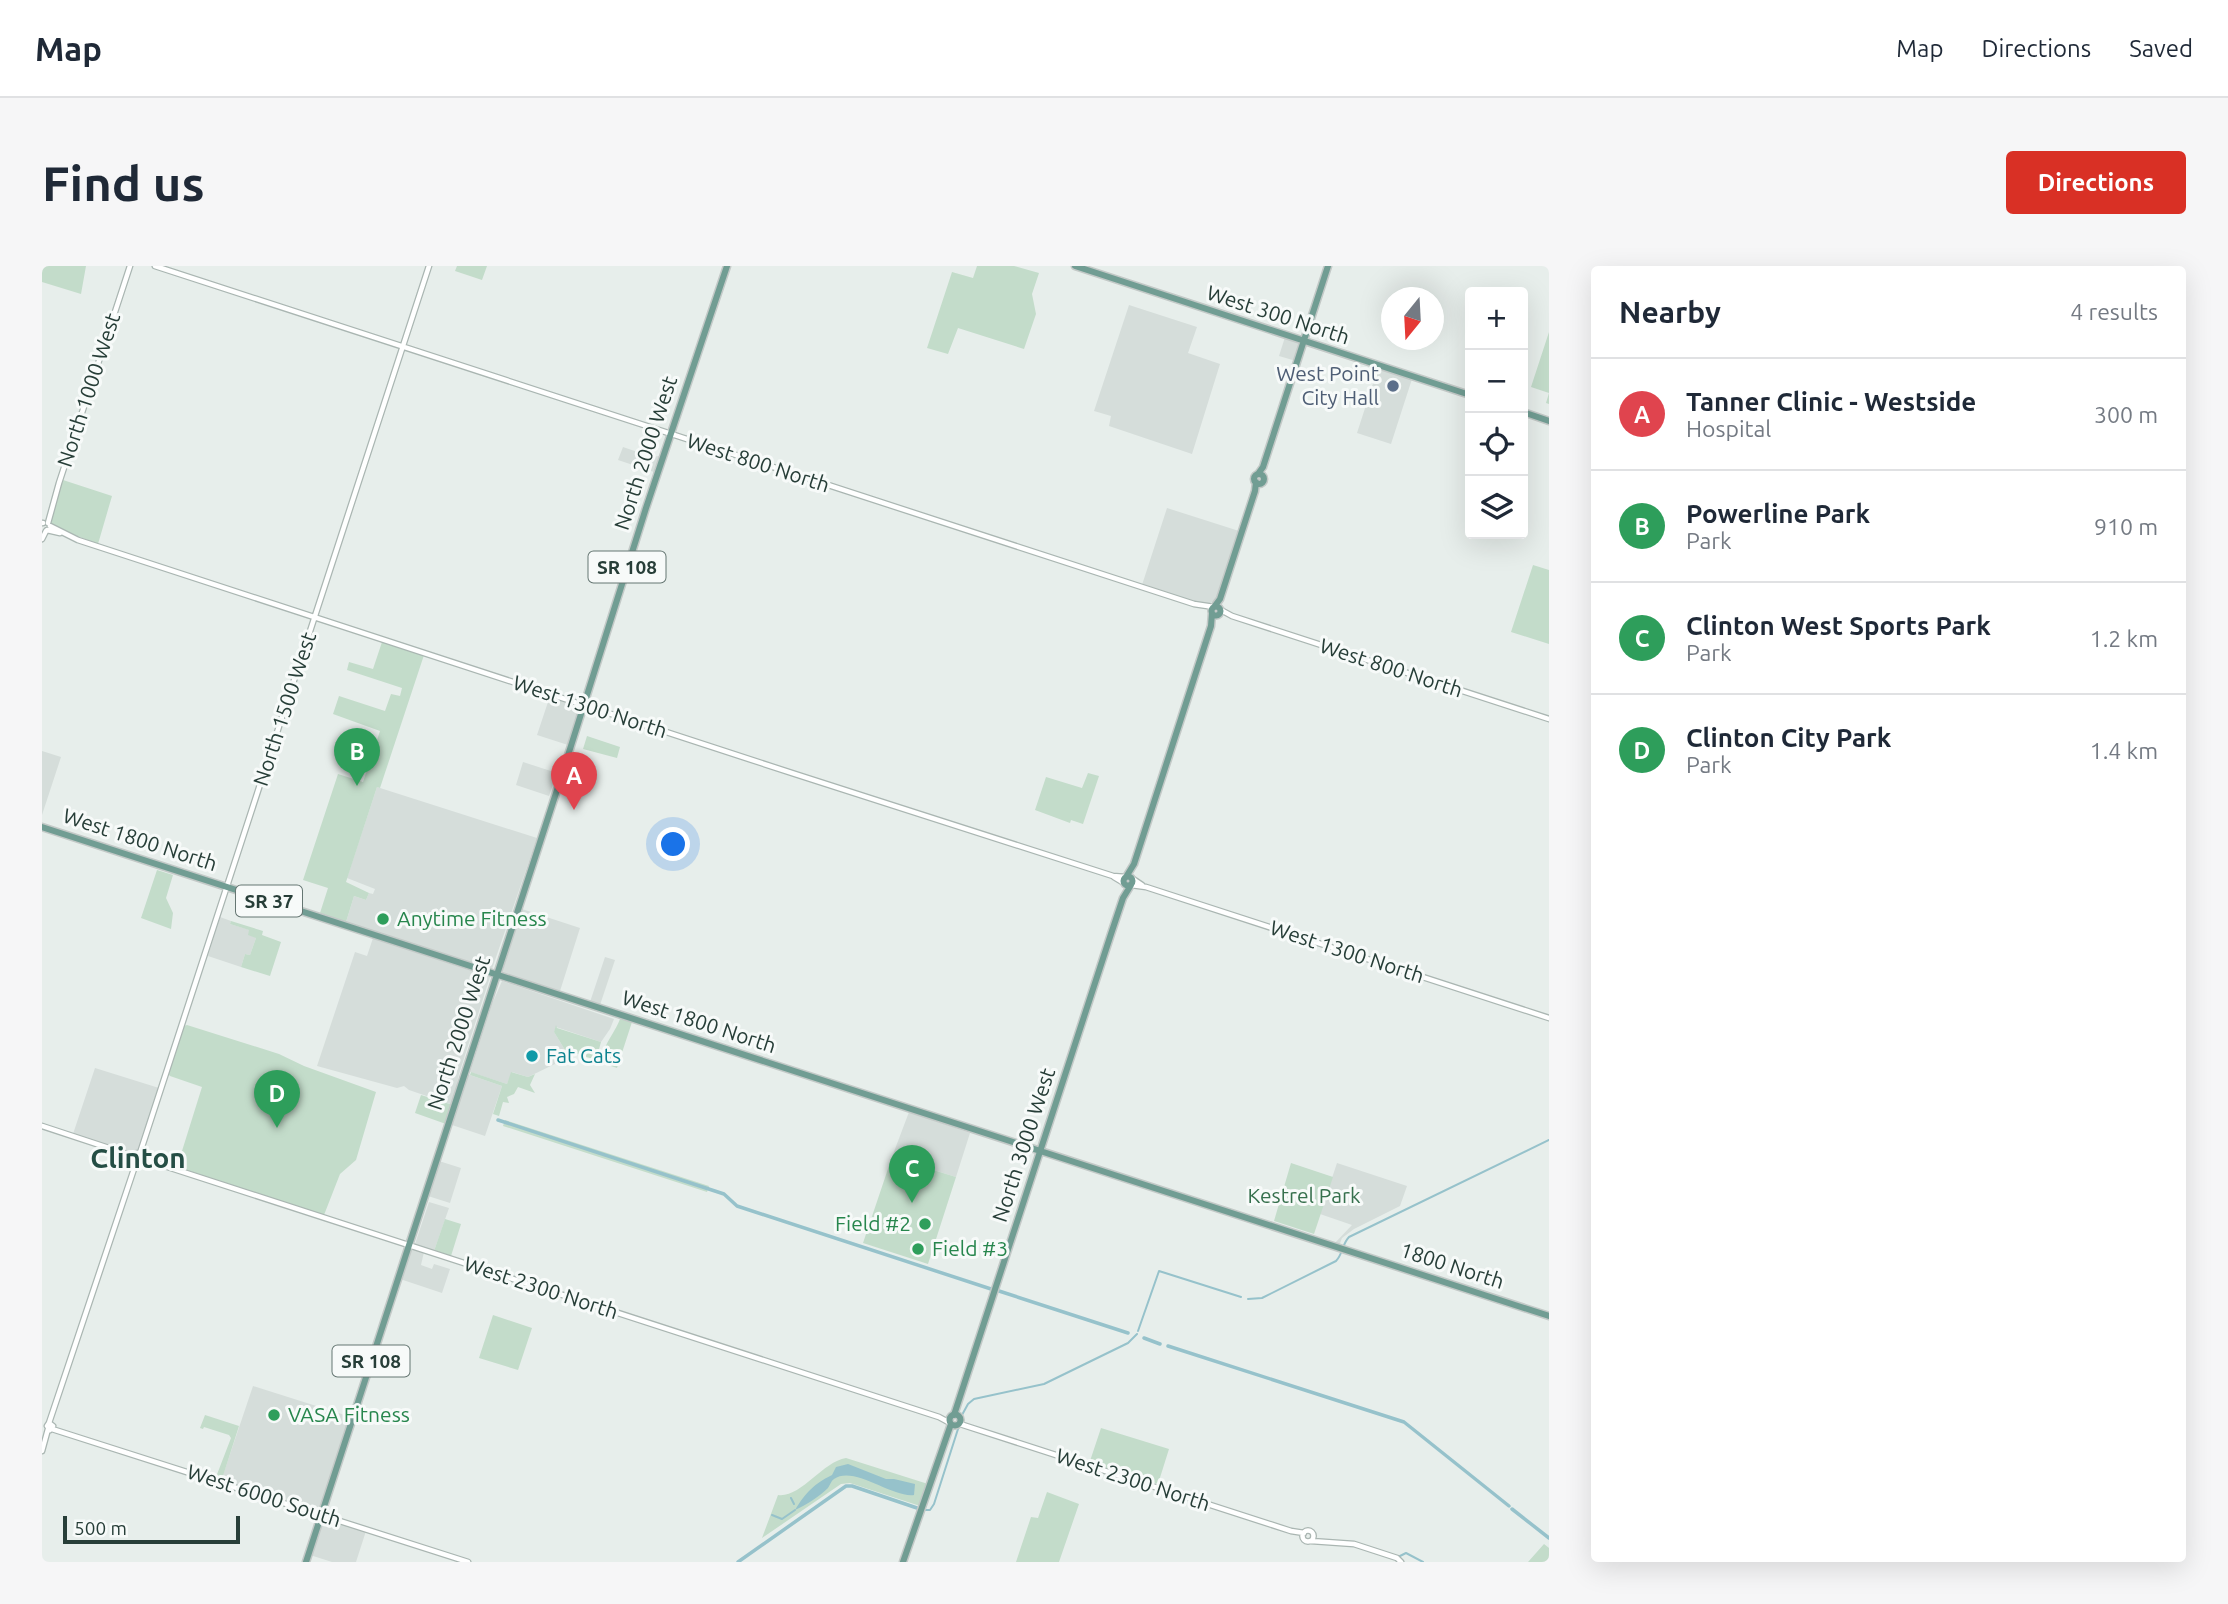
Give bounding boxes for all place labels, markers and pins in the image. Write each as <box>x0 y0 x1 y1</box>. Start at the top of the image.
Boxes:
place label: West Point City Hall <box>1276 361 1379 409</box>
marker: West Point City Hall <box>1385 378 1401 394</box>
pin: B <box>334 728 380 786</box>
pin: A <box>551 752 597 810</box>
place label: Anytime Fitness <box>397 906 547 930</box>
marker: Anytime Fitness <box>375 911 391 927</box>
place label: Fat Cats <box>546 1043 621 1067</box>
marker: Fat Cats <box>524 1048 540 1064</box>
pin: D <box>254 1070 300 1128</box>
pin: C <box>889 1145 935 1203</box>
place label: Field #2 <box>835 1211 911 1235</box>
marker: Field #2 <box>917 1216 933 1232</box>
place label: Field #3 <box>932 1236 1008 1260</box>
marker: Field #3 <box>910 1241 926 1257</box>
place label: VASA Fitness <box>288 1402 410 1426</box>
marker: VASA Fitness <box>266 1407 282 1423</box>

